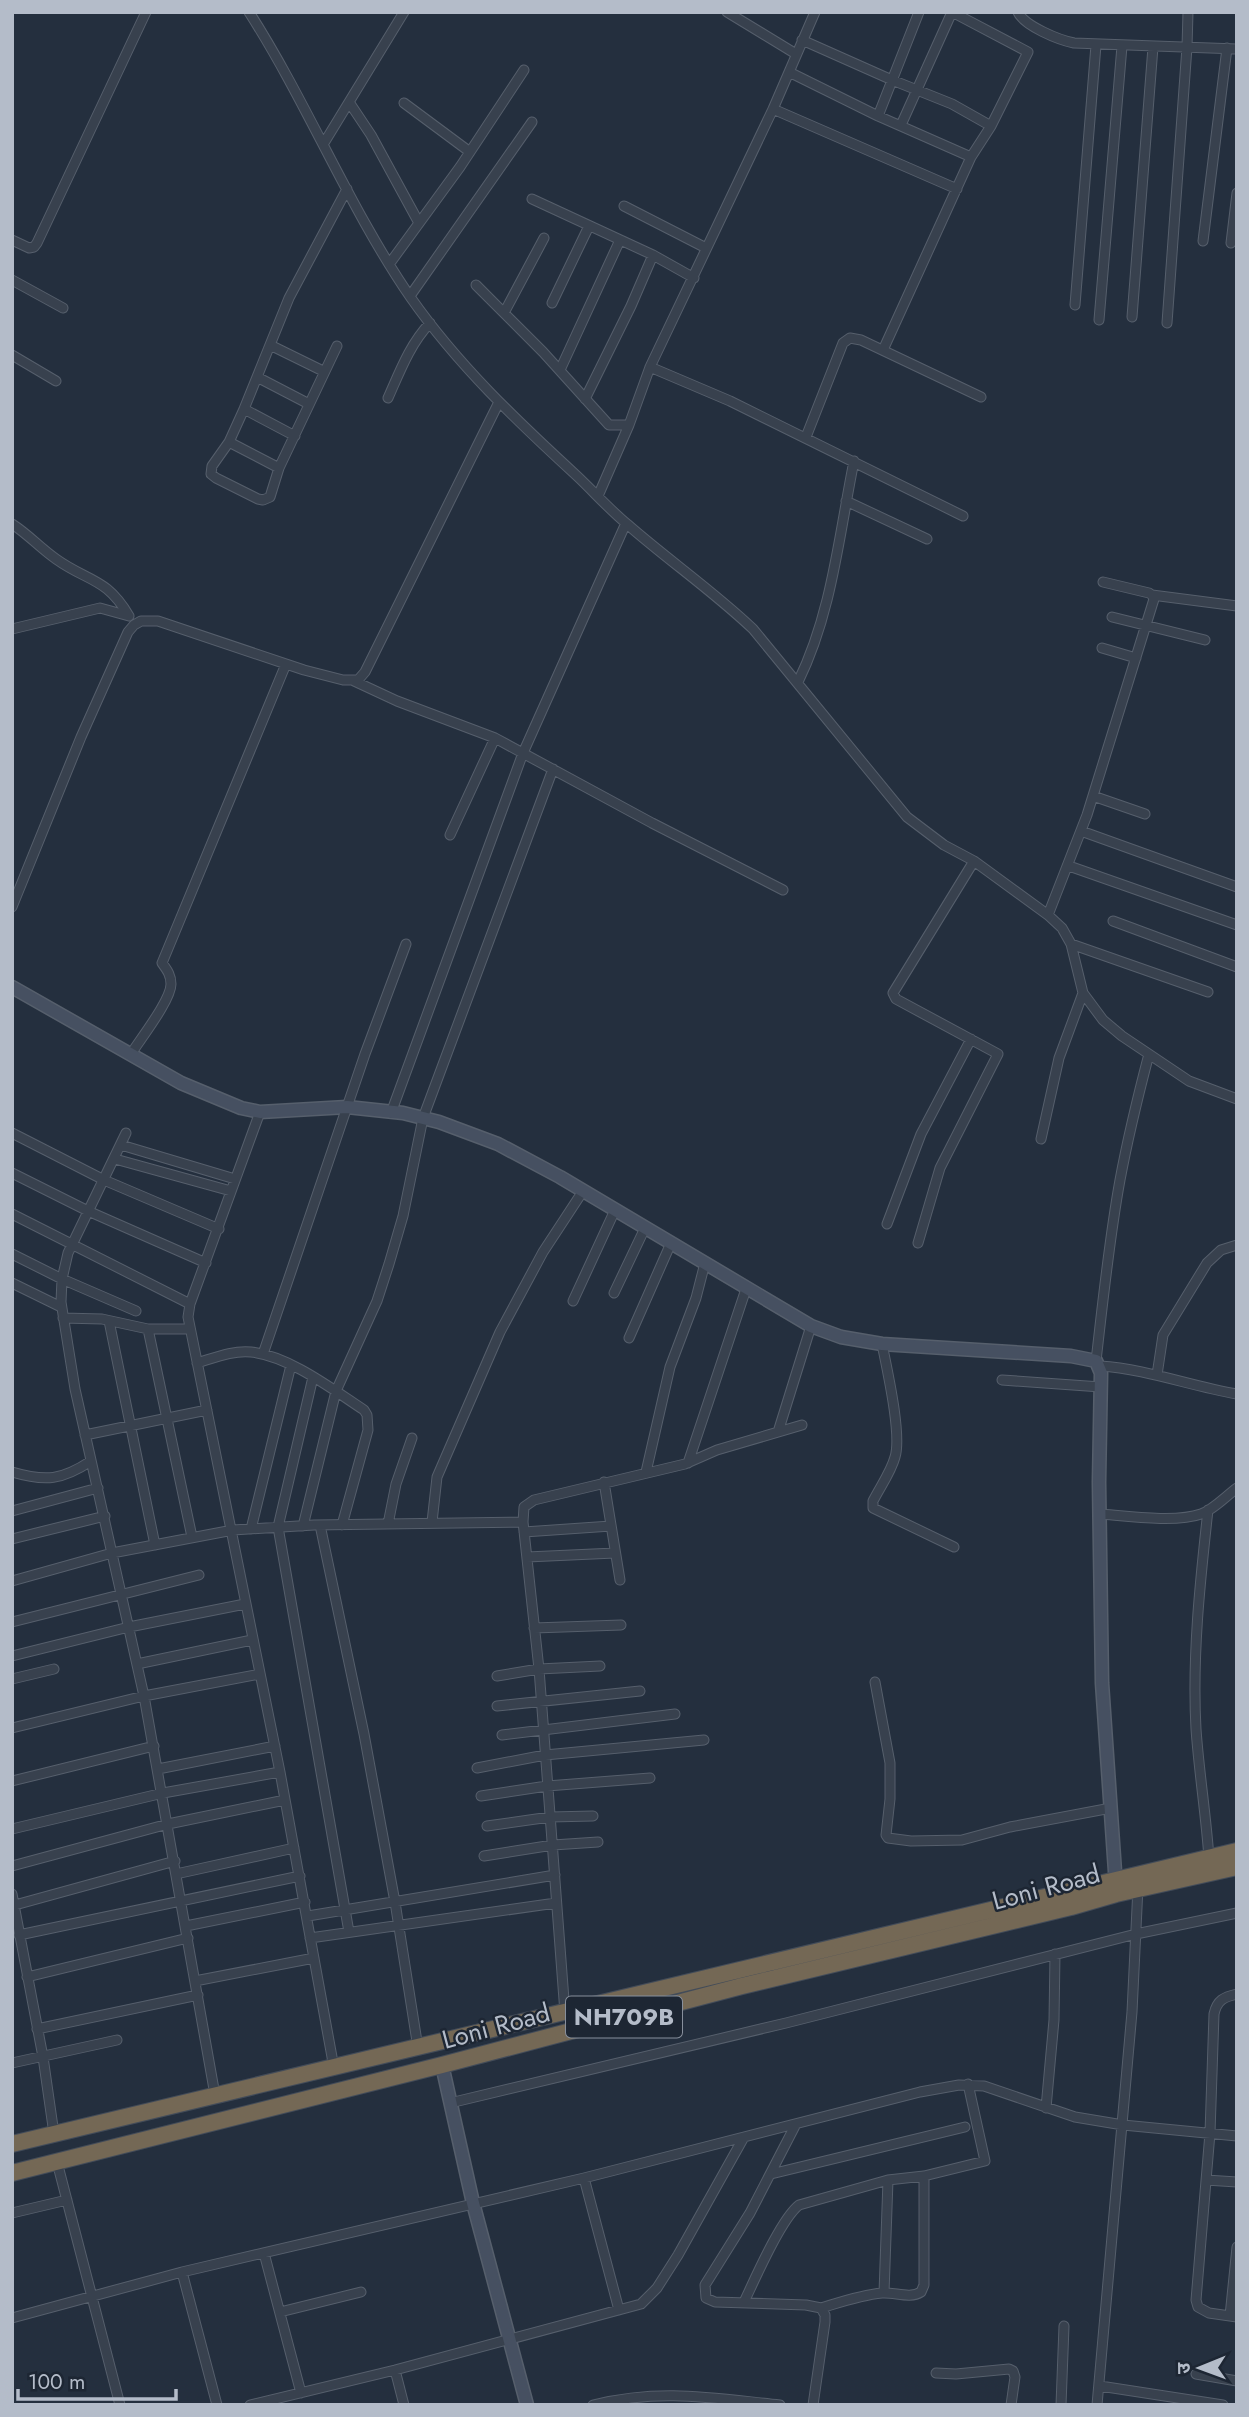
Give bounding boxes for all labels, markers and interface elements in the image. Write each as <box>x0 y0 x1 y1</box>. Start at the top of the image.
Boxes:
street label: Loni Road <box>988 1854 1104 1920</box>
street label: Loni Road <box>438 1993 554 2059</box>
road number: NH709B <box>566 1996 682 2038</box>
north arrow <box>1165 2333 1235 2403</box>
scale bar <box>18 2358 175 2402</box>
text: उ <box>1170 2362 1197 2374</box>
text: 100 m <box>28 2367 85 2397</box>

